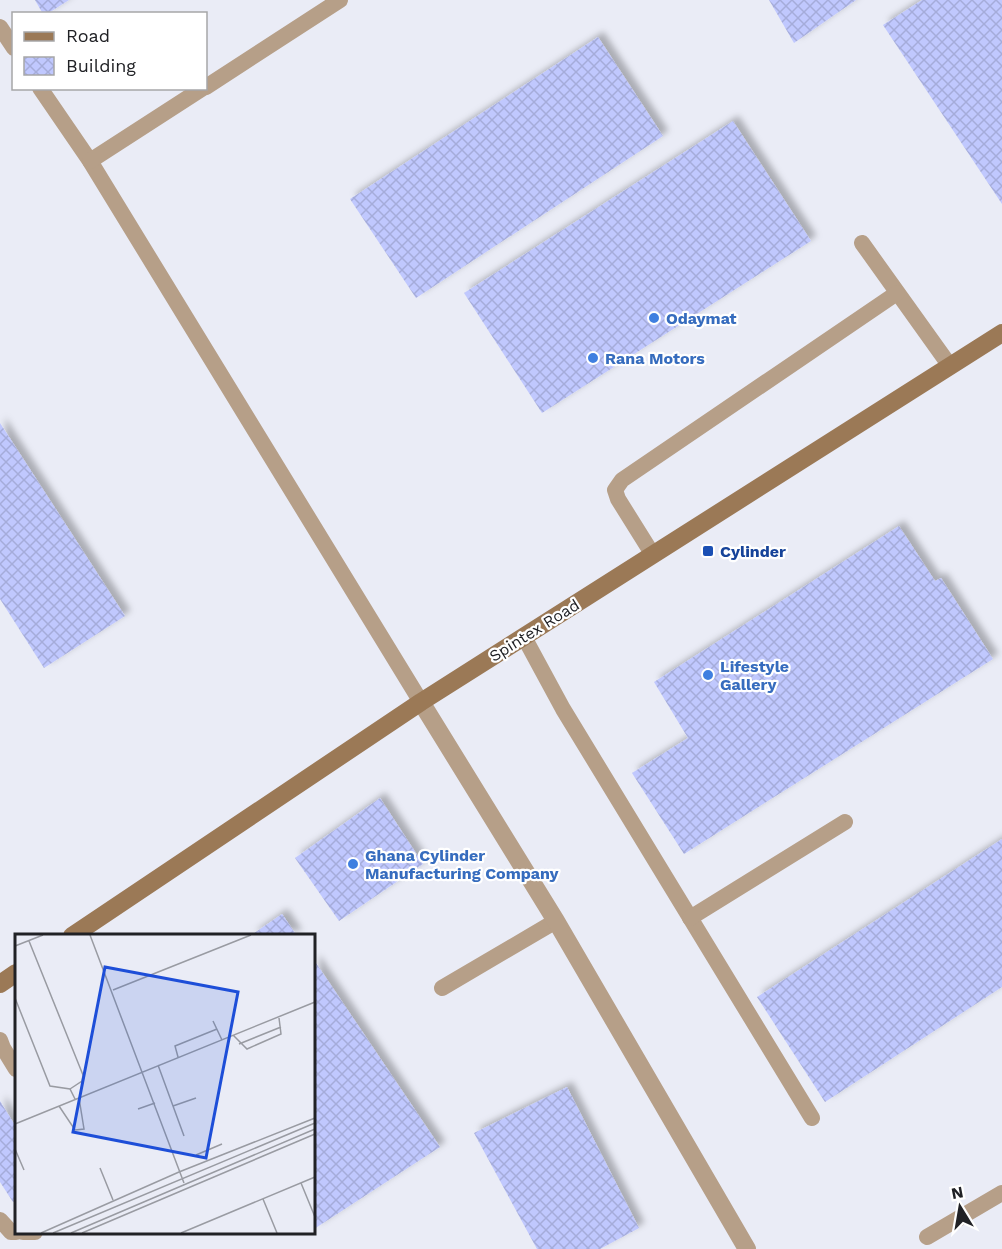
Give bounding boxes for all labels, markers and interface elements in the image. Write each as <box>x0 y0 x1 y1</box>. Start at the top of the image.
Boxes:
legend <box>12 12 207 90</box>
text: Road <box>66 25 110 46</box>
text: Building <box>66 55 136 76</box>
place label: Odaymat <box>666 309 737 328</box>
marker: Odaymat <box>647 311 661 325</box>
place label: Rana Motors <box>605 349 705 368</box>
marker: Rana Motors <box>586 351 600 365</box>
place label: Cylinder <box>720 542 786 561</box>
marker: Cylinder <box>701 544 715 558</box>
street label: Spintex Road <box>486 595 583 666</box>
place label: Lifestyle Gallery <box>720 657 789 694</box>
marker: Lifestyle Gallery <box>701 668 715 682</box>
place label: Ghana Cylinder Manufacturing Company <box>365 846 560 883</box>
marker: Ghana Cylinder Manufacturing Company <box>346 857 360 871</box>
inset map <box>15 934 315 1234</box>
north arrow <box>930 1177 990 1237</box>
text: N <box>950 1182 965 1203</box>

